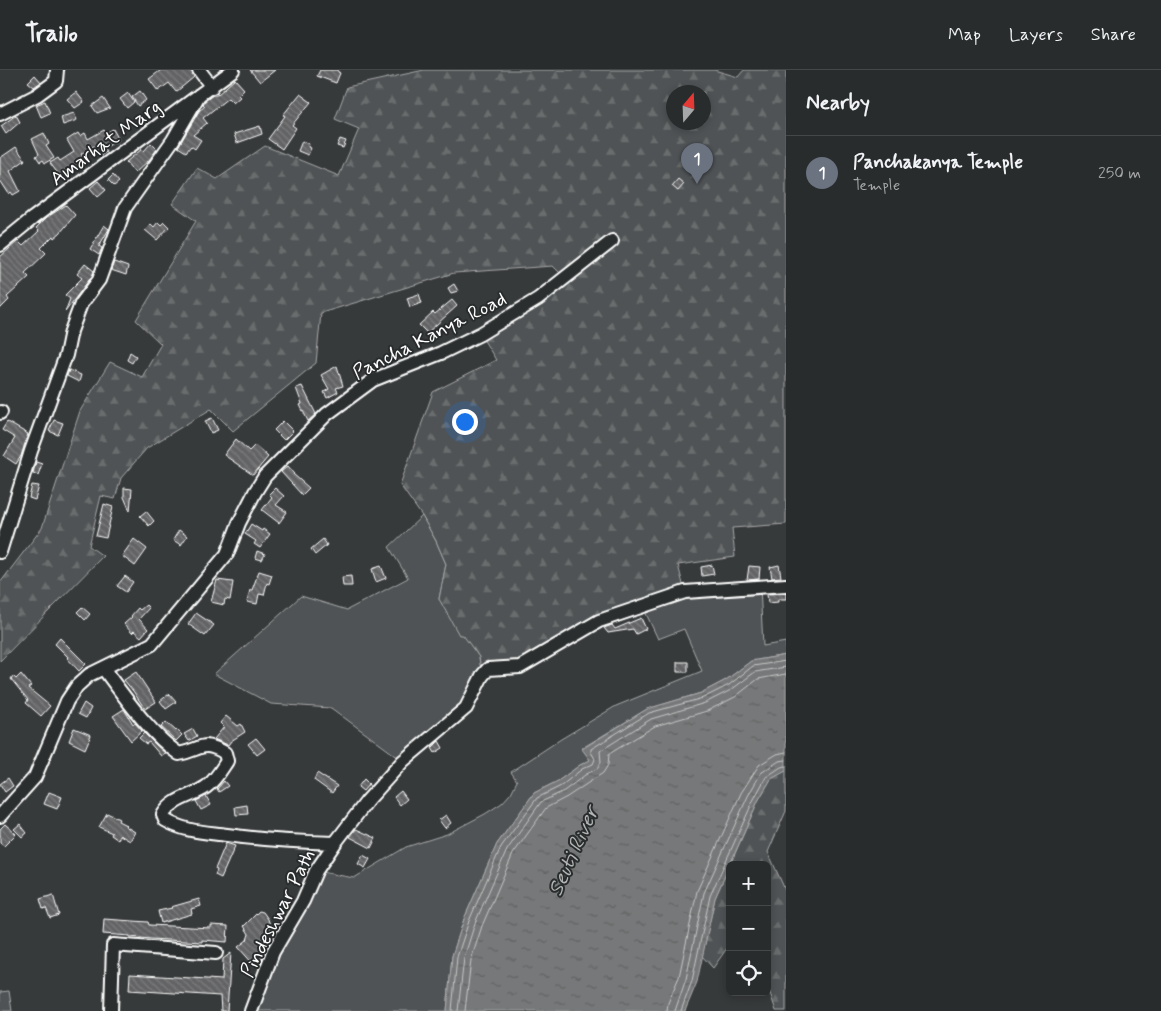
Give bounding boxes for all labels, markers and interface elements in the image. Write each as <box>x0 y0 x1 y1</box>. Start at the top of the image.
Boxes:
text: Trailo <box>25 19 78 50</box>
text: Map <box>948 23 981 47</box>
text: Layers <box>1009 23 1063 47</box>
text: Share <box>1091 23 1136 47</box>
north arrow <box>666 85 711 130</box>
text: Nearby <box>806 89 870 117</box>
street label: Amarhat Marg <box>45 94 167 193</box>
pin: 1 <box>681 143 713 184</box>
text: Panchakanya Temple <box>853 150 1023 175</box>
text: 1 <box>818 163 826 184</box>
text: 250 m <box>1098 163 1141 184</box>
text: Temple <box>853 175 900 196</box>
street label: Pancha Kanya Road <box>348 286 511 387</box>
your location <box>452 409 478 435</box>
water label: Seuti River <box>542 799 607 900</box>
street label: Pindeshwar Path <box>234 845 322 983</box>
map controls <box>726 861 771 996</box>
button: + <box>726 861 771 906</box>
button: − <box>726 906 771 951</box>
button: locate <box>726 951 771 996</box>

